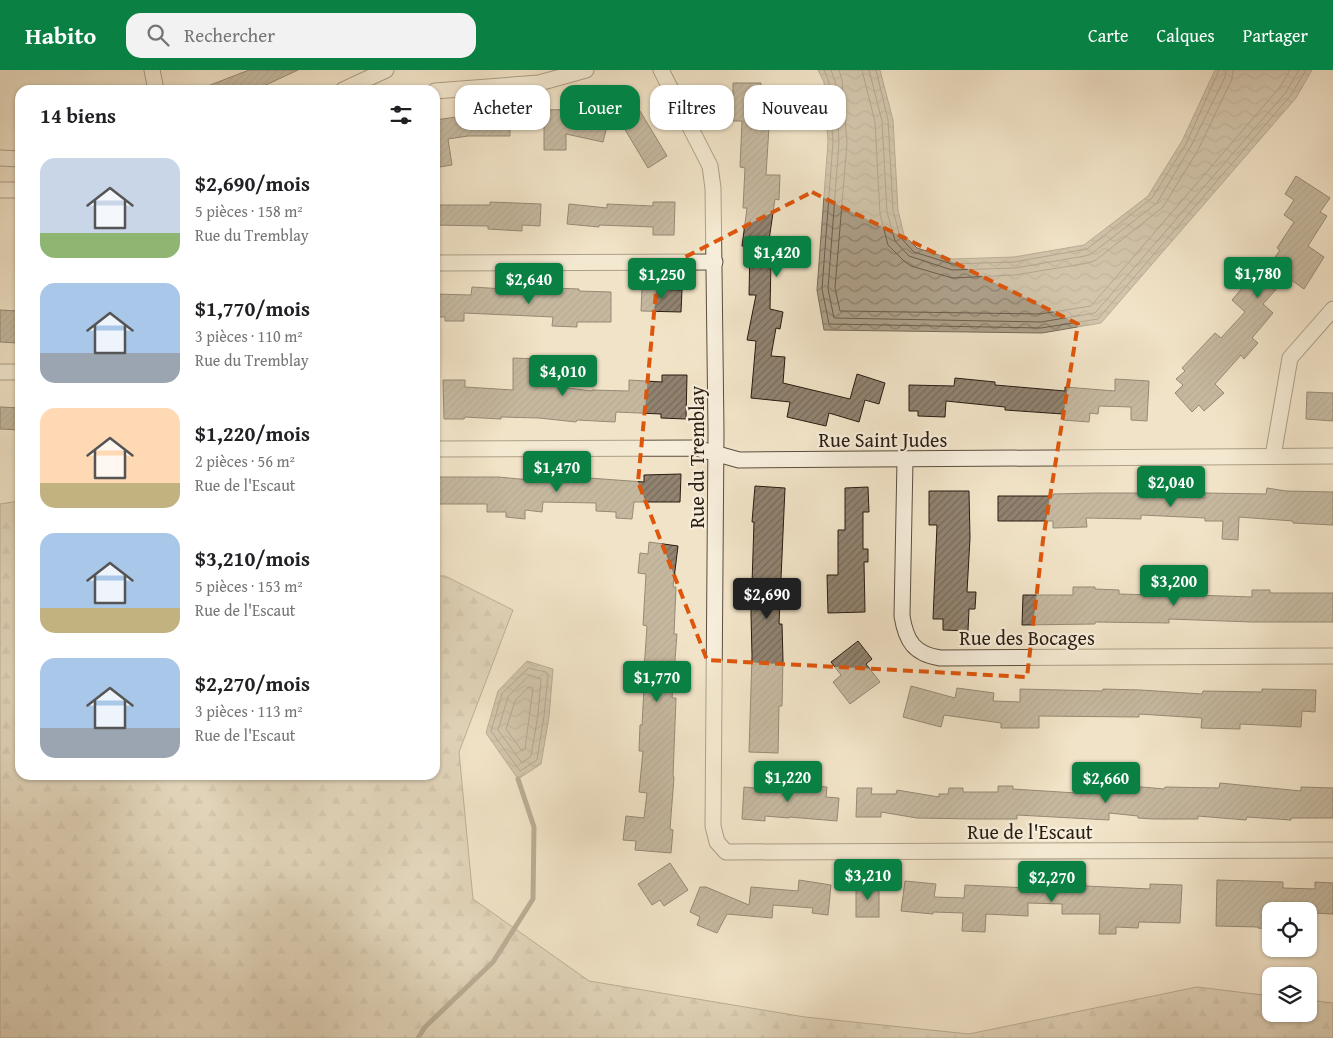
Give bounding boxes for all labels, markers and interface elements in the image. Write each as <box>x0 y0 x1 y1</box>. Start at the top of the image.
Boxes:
search box <box>126 13 476 58</box>
text: Habito <box>25 18 96 53</box>
icon: search <box>144 21 172 49</box>
text: Rechercher <box>184 21 275 49</box>
text: Carte <box>1088 22 1129 49</box>
text: Calques <box>1157 22 1215 49</box>
text: Partager <box>1243 22 1308 49</box>
chip: Acheter <box>455 85 550 130</box>
chip: Louer <box>560 85 640 130</box>
chip: Filtres <box>650 85 734 130</box>
chip: Nouveau <box>744 85 846 130</box>
text: 14 biens <box>40 100 116 131</box>
icon: filters <box>387 101 415 129</box>
text: $2,690/mois <box>195 168 310 199</box>
icon: home <box>80 178 140 238</box>
text: 5 pièces · 158 m² <box>195 199 303 223</box>
text: Rue du Tremblay <box>195 223 309 247</box>
pin: $1,420 <box>736 236 818 278</box>
text: $1,420 <box>754 240 800 264</box>
pin: $1,780 <box>1217 256 1299 299</box>
pin: $1,250 <box>621 258 703 300</box>
text: $1,780 <box>1235 261 1281 285</box>
pin: $2,640 <box>488 262 570 305</box>
text: $1,250 <box>639 262 685 286</box>
text: $2,640 <box>506 267 552 291</box>
text: $1,770/mois <box>195 293 310 324</box>
icon: home <box>80 303 140 363</box>
text: 3 pièces · 110 m² <box>195 324 303 348</box>
text: Rue du Tremblay <box>195 348 309 372</box>
pin: $4,010 <box>522 354 604 397</box>
text: $4,010 <box>540 359 586 383</box>
street label: Rue du Tremblay <box>682 386 711 528</box>
text: $1,220/mois <box>195 418 310 449</box>
street label: Rue Saint Judes <box>819 425 947 454</box>
icon: home <box>80 428 140 488</box>
text: 2 pièces · 56 m² <box>195 449 295 473</box>
pin: $1,470 <box>516 450 598 493</box>
text: $1,470 <box>534 455 580 479</box>
pin: $2,040 <box>1130 466 1212 508</box>
text: $2,040 <box>1148 470 1194 494</box>
text: Rue de l'Escaut <box>195 473 295 497</box>
text: $3,210/mois <box>195 543 310 574</box>
icon: home <box>80 553 140 613</box>
pin: $3,200 <box>1133 564 1215 607</box>
text: $3,200 <box>1151 569 1197 593</box>
text: 5 pièces · 153 m² <box>195 574 303 598</box>
pin: $2,690 <box>726 578 808 620</box>
text: $2,690 <box>744 582 790 606</box>
text: Rue de l'Escaut <box>195 598 295 622</box>
street label: Rue des Bocages <box>959 623 1095 652</box>
pin: $1,770 <box>616 660 698 703</box>
text: $1,770 <box>634 665 680 689</box>
text: $2,270/mois <box>195 668 310 699</box>
icon: home <box>80 678 140 738</box>
text: 3 pièces · 113 m² <box>195 699 303 723</box>
text: Rue de l'Escaut <box>195 723 295 747</box>
pin: $1,220 <box>747 760 829 803</box>
pin: $2,660 <box>1065 762 1147 804</box>
text: $1,220 <box>765 765 811 789</box>
text: $2,660 <box>1083 766 1129 790</box>
street label: Rue de l'Escaut <box>967 817 1093 846</box>
pin: $3,210 <box>827 858 909 901</box>
pin: $2,270 <box>1011 860 1093 903</box>
text: $3,210 <box>845 863 891 887</box>
text: $2,270 <box>1029 865 1075 889</box>
map controls <box>1262 902 1317 1022</box>
button: locate <box>1262 902 1317 957</box>
button: layers <box>1262 967 1317 1022</box>

